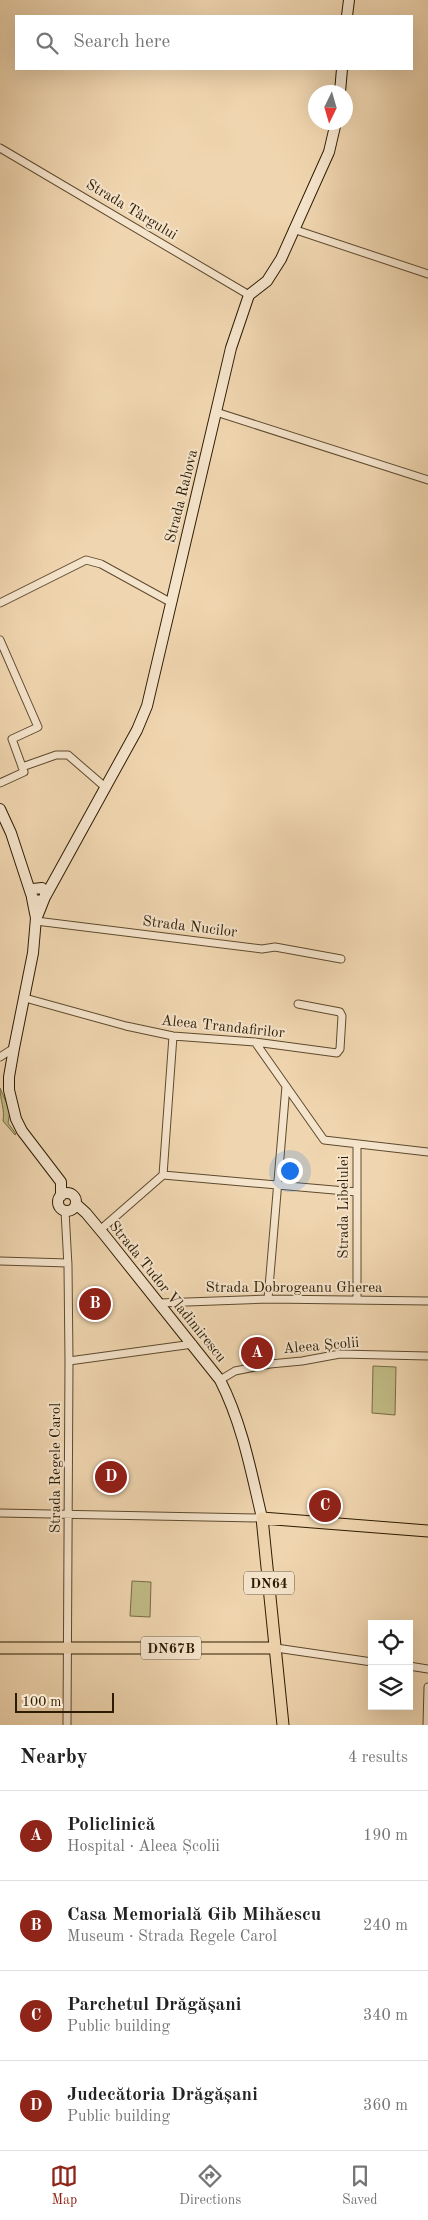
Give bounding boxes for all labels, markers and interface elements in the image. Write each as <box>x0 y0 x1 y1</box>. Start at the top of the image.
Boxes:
search box <box>15 15 413 70</box>
icon: search <box>33 29 61 57</box>
text: Search here <box>73 33 170 52</box>
north arrow <box>308 85 353 130</box>
street label: Strada Târgului <box>83 177 179 243</box>
street label: Strada Rahova <box>164 448 201 545</box>
street label: Strada Nucilor <box>142 914 238 941</box>
street label: Aleea Trandafirilor <box>160 1014 285 1041</box>
street label: Strada Libelulei <box>337 1155 352 1259</box>
your location <box>277 1158 303 1184</box>
street label: Strada Tudor Vladimirescu <box>105 1218 228 1365</box>
street label: Strada Dobrogeanu Gherea <box>205 1281 383 1296</box>
pin: B <box>79 1285 111 1323</box>
pin: A <box>241 1334 273 1372</box>
street label: Aleea Școlii <box>282 1336 360 1357</box>
street label: Strada Regele Carol <box>49 1403 64 1533</box>
pin: D <box>95 1458 127 1496</box>
pin: C <box>309 1487 341 1525</box>
road number: DN64 <box>244 1572 294 1595</box>
map controls <box>368 1620 413 1710</box>
button: locate <box>368 1620 413 1665</box>
road number: DN67B <box>141 1636 201 1660</box>
button: layers <box>368 1665 413 1710</box>
scale bar <box>15 1690 114 1713</box>
text: 100 m <box>22 1695 61 1709</box>
text: Nearby <box>20 1747 88 1768</box>
text: 4 results <box>348 1750 408 1766</box>
text: Policlinică <box>67 1816 156 1835</box>
text: A <box>30 1828 42 1844</box>
text: 190 m <box>363 1828 408 1844</box>
text: Hospital · Aleea Școlii <box>67 1839 220 1855</box>
text: Casa Memorială Gib Mihăescu <box>67 1906 321 1925</box>
text: B <box>30 1918 42 1934</box>
text: 240 m <box>363 1918 408 1934</box>
text: Museum · Strada Regele Carol <box>67 1929 277 1945</box>
text: Parchetul Drăgășani <box>67 1996 241 2015</box>
text: C <box>31 2008 41 2024</box>
text: 340 m <box>363 2008 408 2024</box>
text: Public building <box>67 2019 170 2035</box>
text: Judecătoria Drăgășani <box>67 2086 258 2105</box>
text: D <box>30 2098 42 2114</box>
text: 360 m <box>363 2098 408 2114</box>
text: Public building <box>67 2109 170 2125</box>
tab: Map <box>50 2162 78 2209</box>
tab: Directions <box>179 2162 241 2209</box>
tab: Saved <box>342 2162 378 2209</box>

